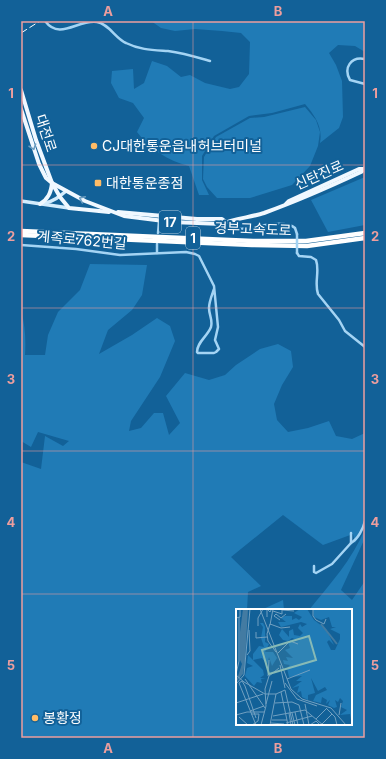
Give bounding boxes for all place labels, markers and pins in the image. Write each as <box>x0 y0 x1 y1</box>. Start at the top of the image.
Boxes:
place label: CJ대한통운읍내허브터미널 <box>102 137 262 154</box>
marker: CJ대한통운읍내허브터미널 <box>89 141 99 151</box>
place label: 대한통운종점 <box>106 174 183 191</box>
marker: 대한통운종점 <box>93 178 103 188</box>
place label: 봉황정 <box>43 709 82 726</box>
marker: 봉황정 <box>30 713 40 723</box>

